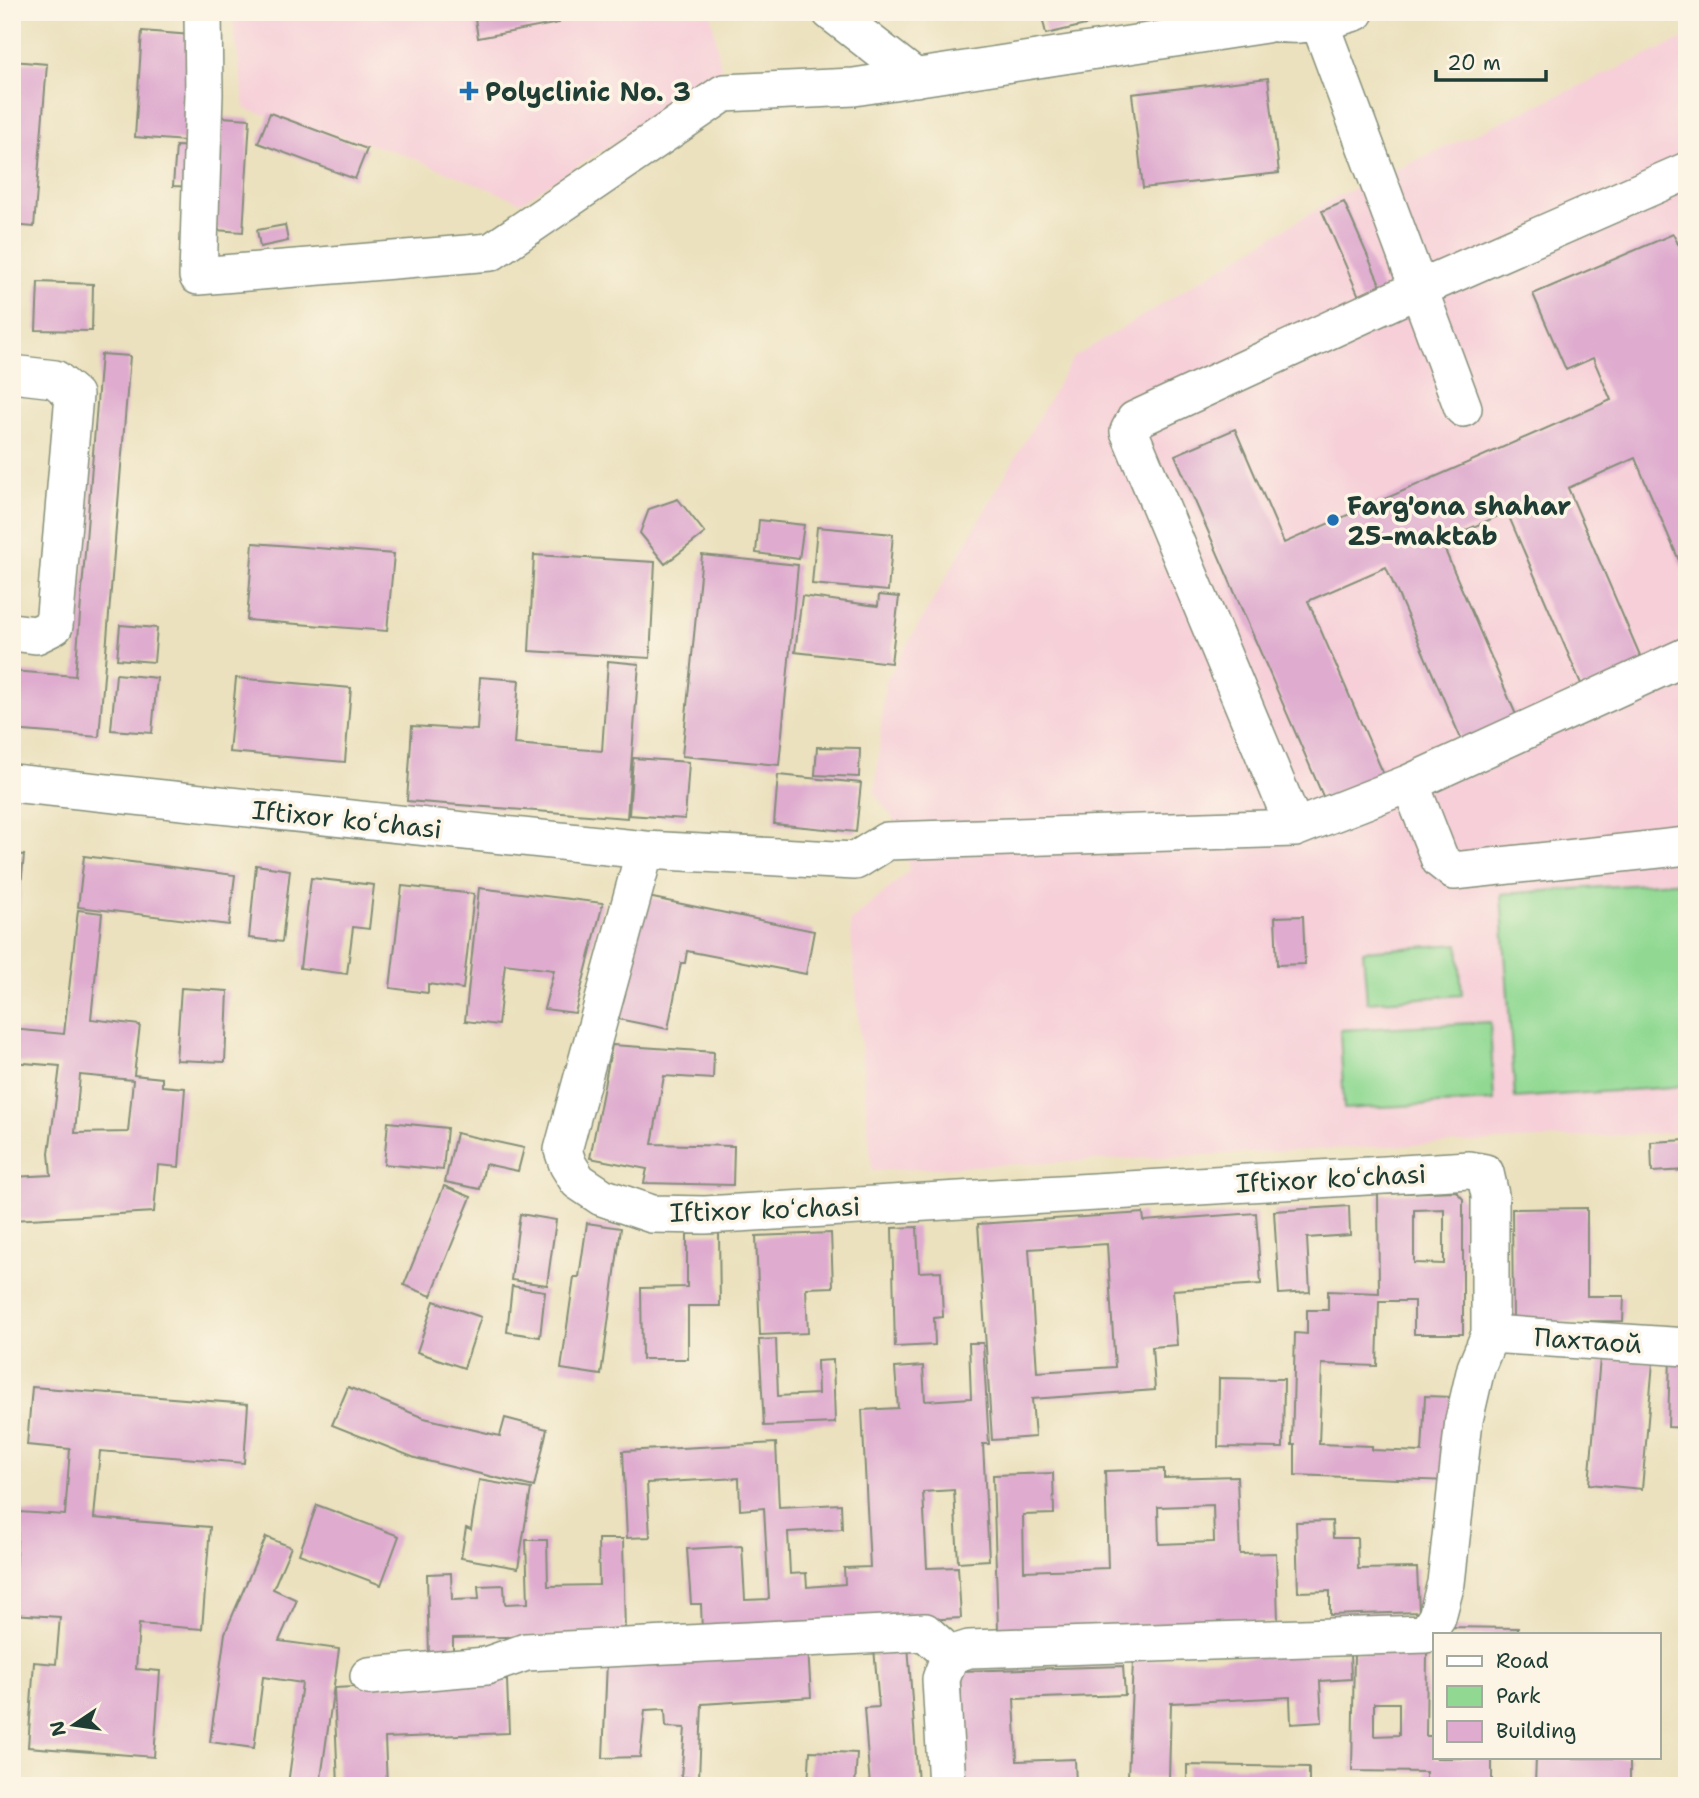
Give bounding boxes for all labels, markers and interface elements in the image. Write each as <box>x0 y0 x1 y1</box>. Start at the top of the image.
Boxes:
scale bar <box>1436 38 1547 82</box>
text: 20 m <box>1447 49 1501 77</box>
place label: Polyclinic No. 3 <box>485 74 691 109</box>
marker: Polyclinic No. 3 <box>459 81 479 101</box>
place label: Farg'ona shahar 25-maktab <box>1347 488 1571 553</box>
marker: Farg'ona shahar 25-maktab <box>1325 512 1341 528</box>
street label: Iftixor koʻchasi <box>250 792 444 846</box>
street label: Iftixor koʻchasi <box>1235 1156 1427 1200</box>
street label: Iftixor koʻchasi <box>669 1188 861 1230</box>
street label: Пахтаой <box>1533 1319 1643 1361</box>
legend <box>1433 1633 1660 1759</box>
text: Road <box>1496 1647 1549 1675</box>
text: Park <box>1496 1682 1541 1710</box>
north arrow <box>38 1689 108 1759</box>
text: Building <box>1496 1717 1576 1745</box>
text: N <box>44 1719 72 1739</box>

